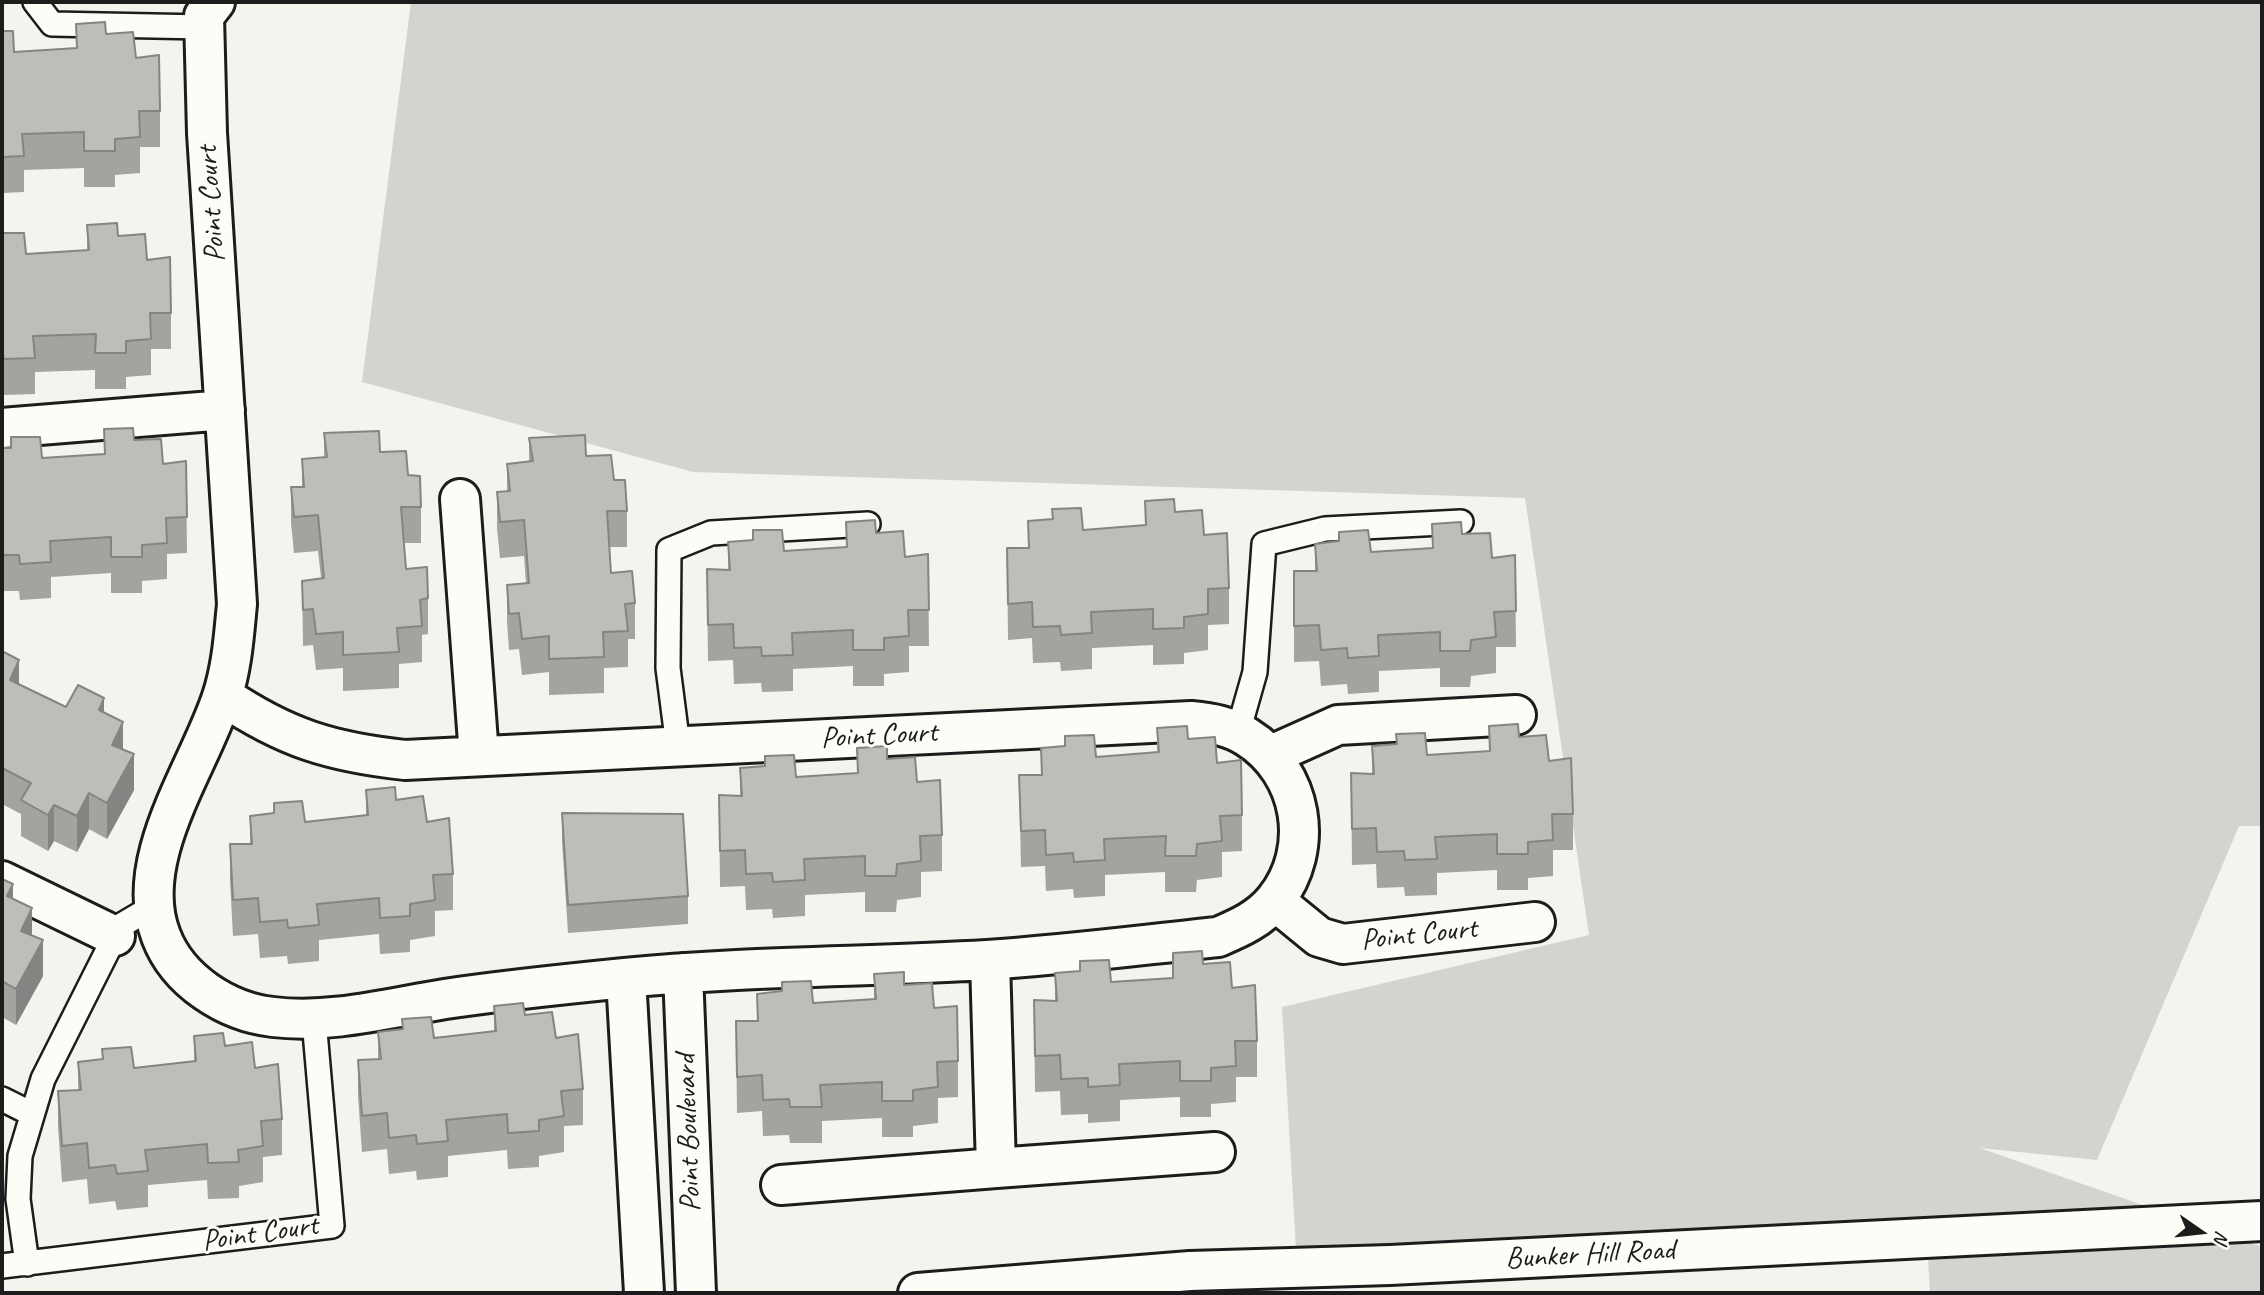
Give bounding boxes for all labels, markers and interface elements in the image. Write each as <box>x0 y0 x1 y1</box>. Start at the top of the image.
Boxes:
street label: Point Court <box>190 145 234 263</box>
street label: Point Court <box>820 715 938 757</box>
street label: Point Court <box>1359 911 1479 959</box>
street label: Point Boulevard <box>668 1054 710 1212</box>
north arrow <box>2166 1197 2236 1267</box>
street label: Point Court <box>200 1208 320 1260</box>
text: N <box>2208 1228 2234 1246</box>
street label: Bunker Hill Road <box>1504 1233 1676 1277</box>

